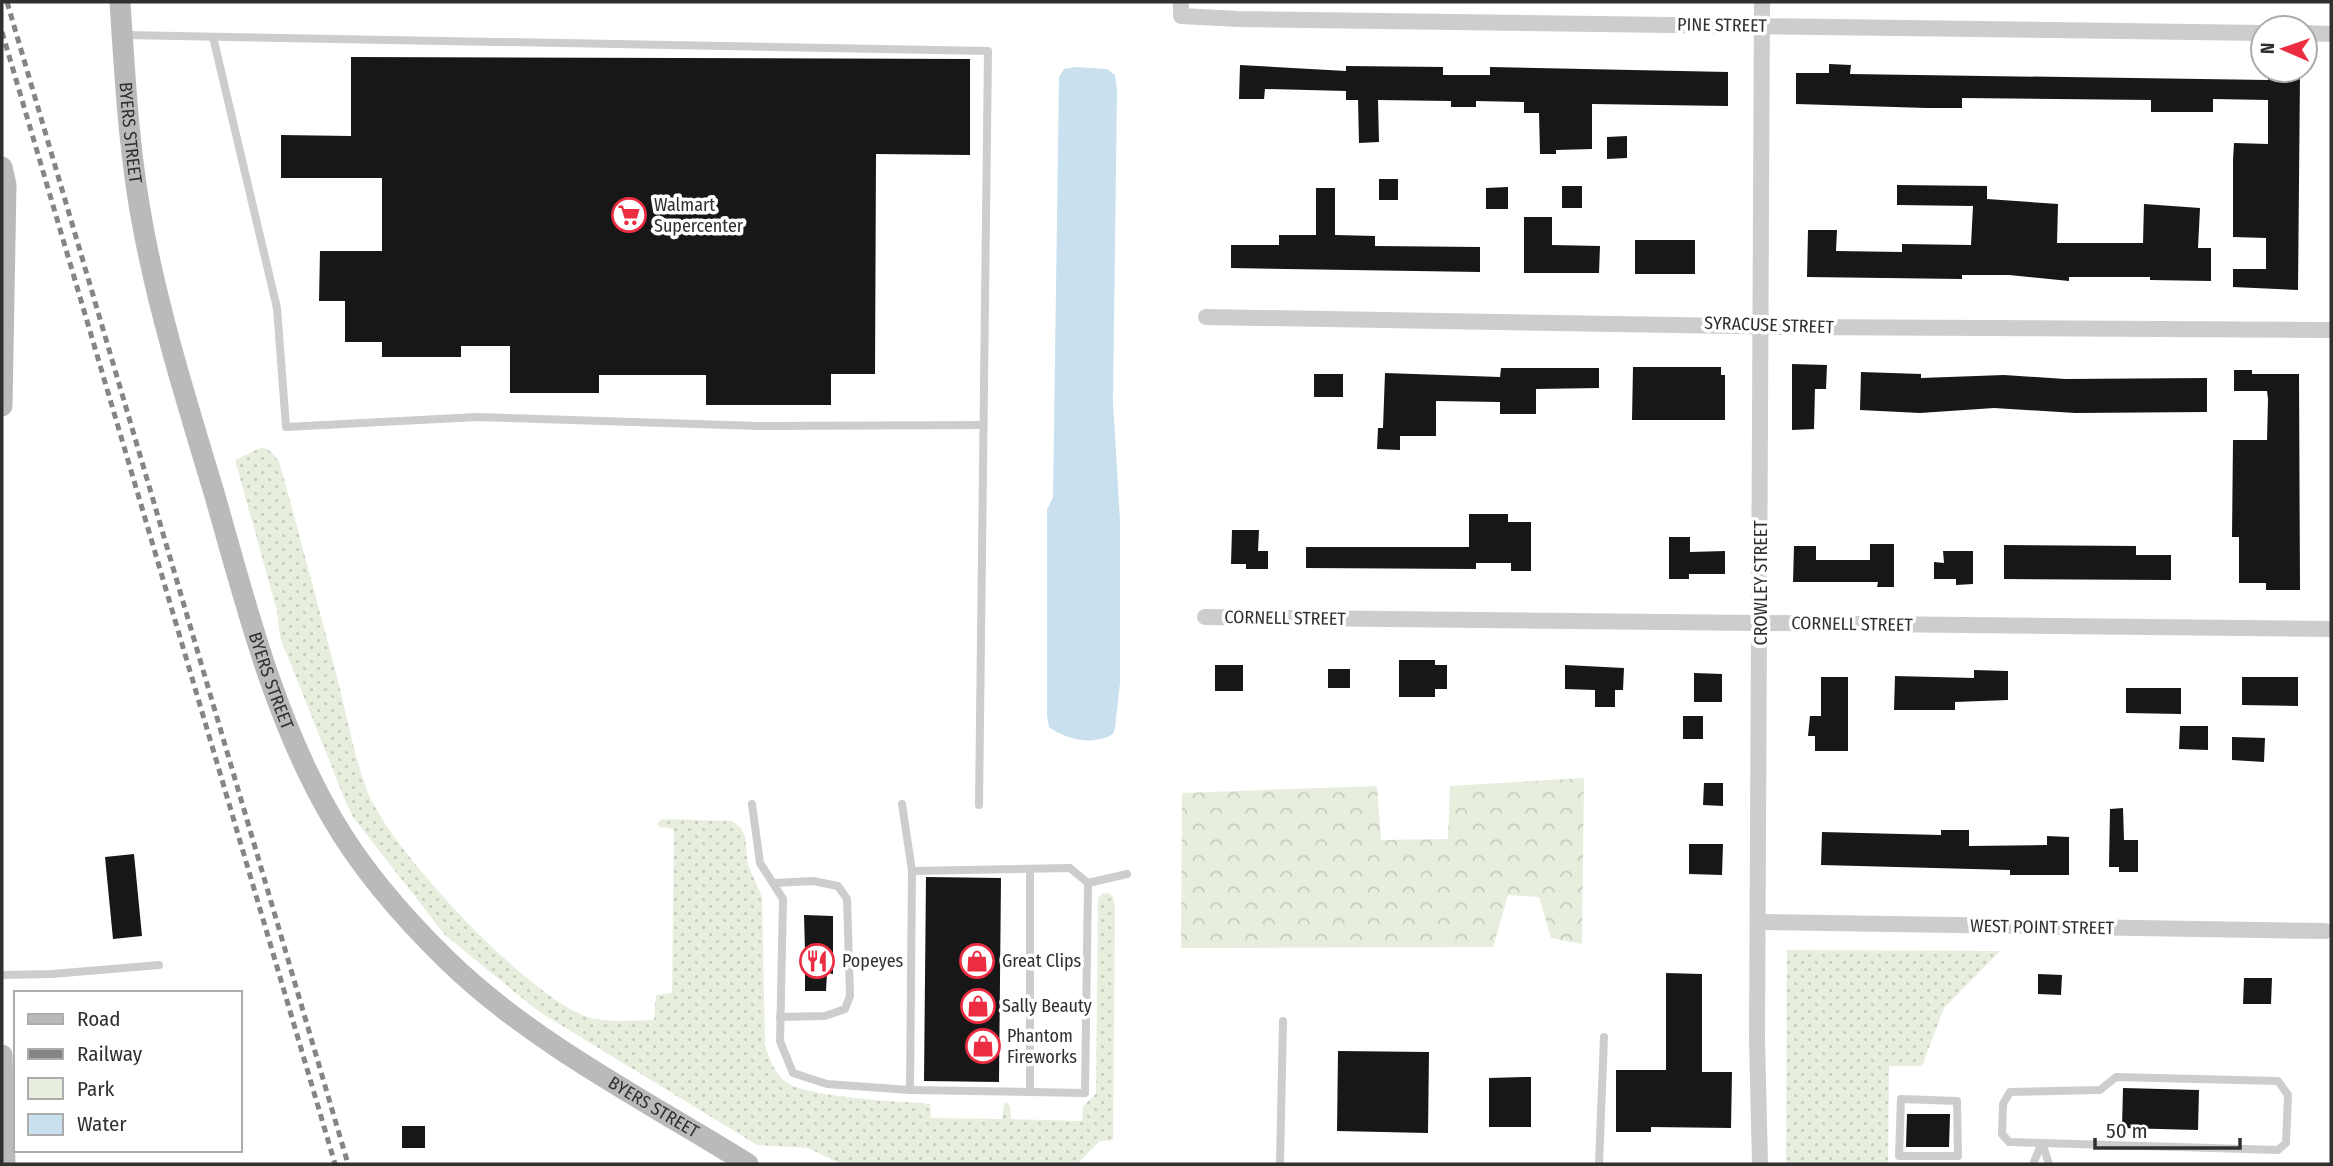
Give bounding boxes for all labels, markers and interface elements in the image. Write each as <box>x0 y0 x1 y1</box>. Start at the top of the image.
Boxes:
street label: PINE STREET <box>1677 13 1768 37</box>
north arrow <box>2249 14 2319 84</box>
text: N <box>2256 42 2279 55</box>
street label: BYERS STREET <box>114 81 147 185</box>
place label: Walmart Supercenter <box>654 194 744 237</box>
supermarket icon: Walmart Supercenter <box>610 196 648 234</box>
street label: SYRACUSE STREET <box>1704 312 1835 338</box>
street label: CROWLEY STREET <box>1750 520 1772 646</box>
street label: CORNELL STREET <box>1224 606 1347 630</box>
street label: CORNELL STREET <box>1791 612 1914 636</box>
street label: BYERS STREET <box>244 629 299 733</box>
street label: WEST POINT STREET <box>1970 915 2115 939</box>
restaurant icon: Popeyes <box>798 942 836 980</box>
shop icon: Great Clips <box>958 942 996 980</box>
place label: Popeyes <box>842 950 904 972</box>
place label: Great Clips <box>1002 950 1082 972</box>
shop icon: Sally Beauty <box>959 987 997 1025</box>
legend <box>14 991 242 1152</box>
place label: Sally Beauty <box>1002 995 1092 1017</box>
text: Road <box>77 1006 121 1032</box>
place label: Phantom Fireworks <box>1007 1025 1077 1068</box>
shop icon: Phantom Fireworks <box>964 1027 1002 1065</box>
text: Railway <box>77 1041 143 1067</box>
street label: BYERS STREET <box>604 1072 703 1143</box>
text: Park <box>77 1076 115 1102</box>
scale bar <box>2095 1106 2240 1150</box>
text: Water <box>77 1111 127 1137</box>
text: 50 m <box>2106 1118 2148 1144</box>

